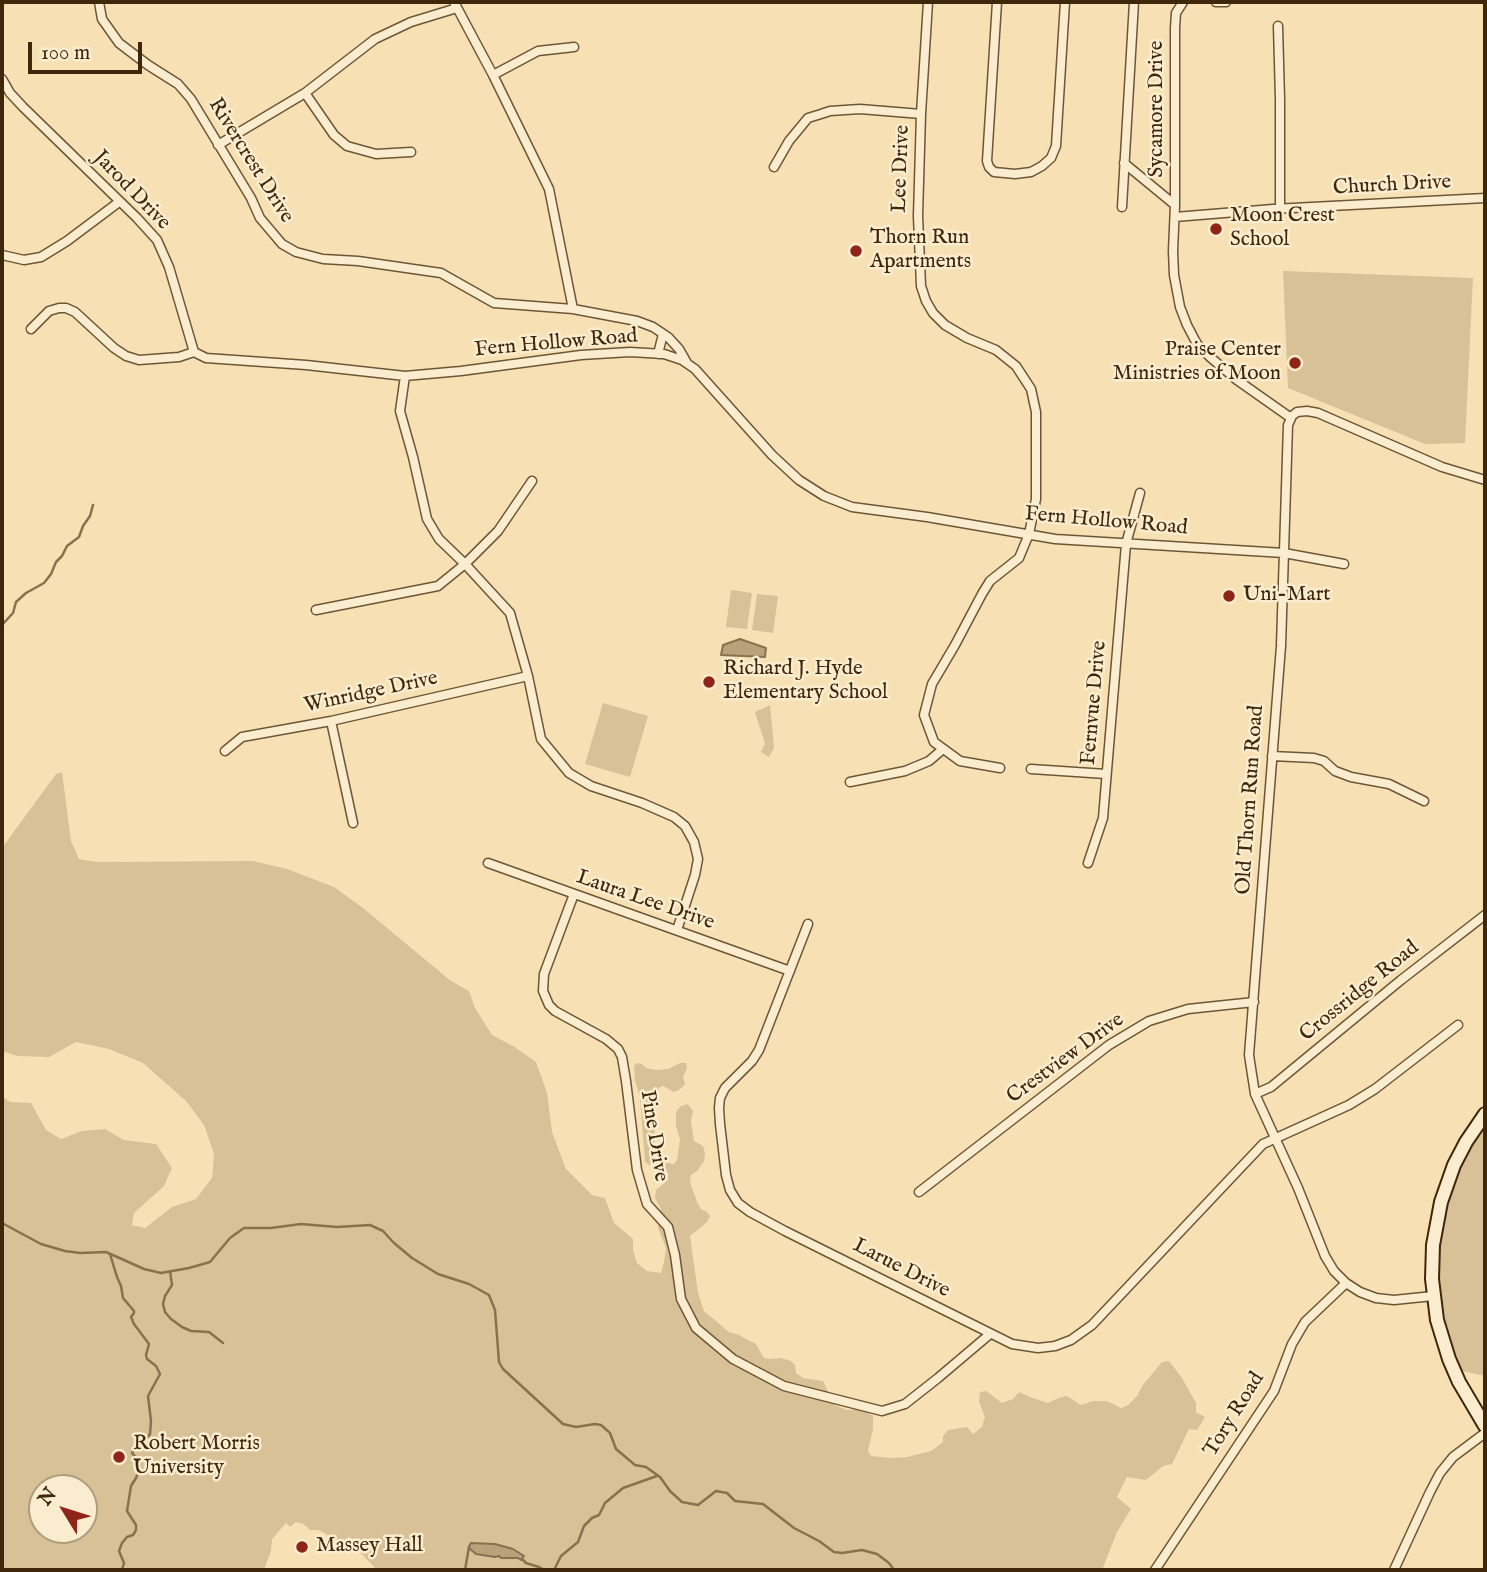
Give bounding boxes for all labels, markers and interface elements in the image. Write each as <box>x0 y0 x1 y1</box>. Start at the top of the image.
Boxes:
scale bar <box>32 28 145 72</box>
text: 100 m <box>41 40 90 67</box>
street label: Sycamore Drive <box>1145 41 1171 177</box>
street label: Rivercrest Drive <box>202 94 298 228</box>
street label: Lee Drive <box>888 125 916 213</box>
street label: Jarod Drive <box>87 146 175 236</box>
street label: Church Drive <box>1332 170 1452 202</box>
place label: Moon Crest School <box>1230 204 1335 254</box>
marker: Moon Crest School <box>1208 221 1224 237</box>
place label: Thorn Run Apartments <box>870 226 971 276</box>
marker: Thorn Run Apartments <box>848 243 864 259</box>
street label: Fern Hollow Road <box>473 324 639 364</box>
place label: Praise Center Ministries of Moon <box>1113 338 1281 388</box>
marker: Praise Center Ministries of Moon <box>1287 355 1303 371</box>
street label: Fern Hollow Road <box>1023 502 1189 542</box>
place label: Uni-Mart <box>1243 583 1331 609</box>
marker: Uni-Mart <box>1221 588 1237 604</box>
street label: Fernvue Drive <box>1077 640 1113 766</box>
place label: Richard J. Hyde Elementary School <box>723 657 888 707</box>
street label: Winridge Drive <box>302 667 440 719</box>
marker: Richard J. Hyde Elementary School <box>701 674 717 690</box>
street label: Old Thorn Run Road <box>1232 704 1270 896</box>
street label: Laura Lee Drive <box>573 866 717 936</box>
street label: Crossridge Road <box>1295 936 1425 1048</box>
street label: Crestview Drive <box>1003 1008 1129 1110</box>
street label: Pine Drive <box>633 1089 673 1183</box>
street label: Larue Drive <box>848 1234 954 1304</box>
street label: Tory Road <box>1199 1368 1271 1462</box>
place label: Robert Morris University <box>133 1432 260 1482</box>
marker: Robert Morris University <box>111 1449 127 1465</box>
north arrow <box>28 1474 98 1544</box>
text: N <box>34 1483 63 1511</box>
place label: Massey Hall <box>316 1534 423 1560</box>
marker: Massey Hall <box>294 1539 310 1555</box>

